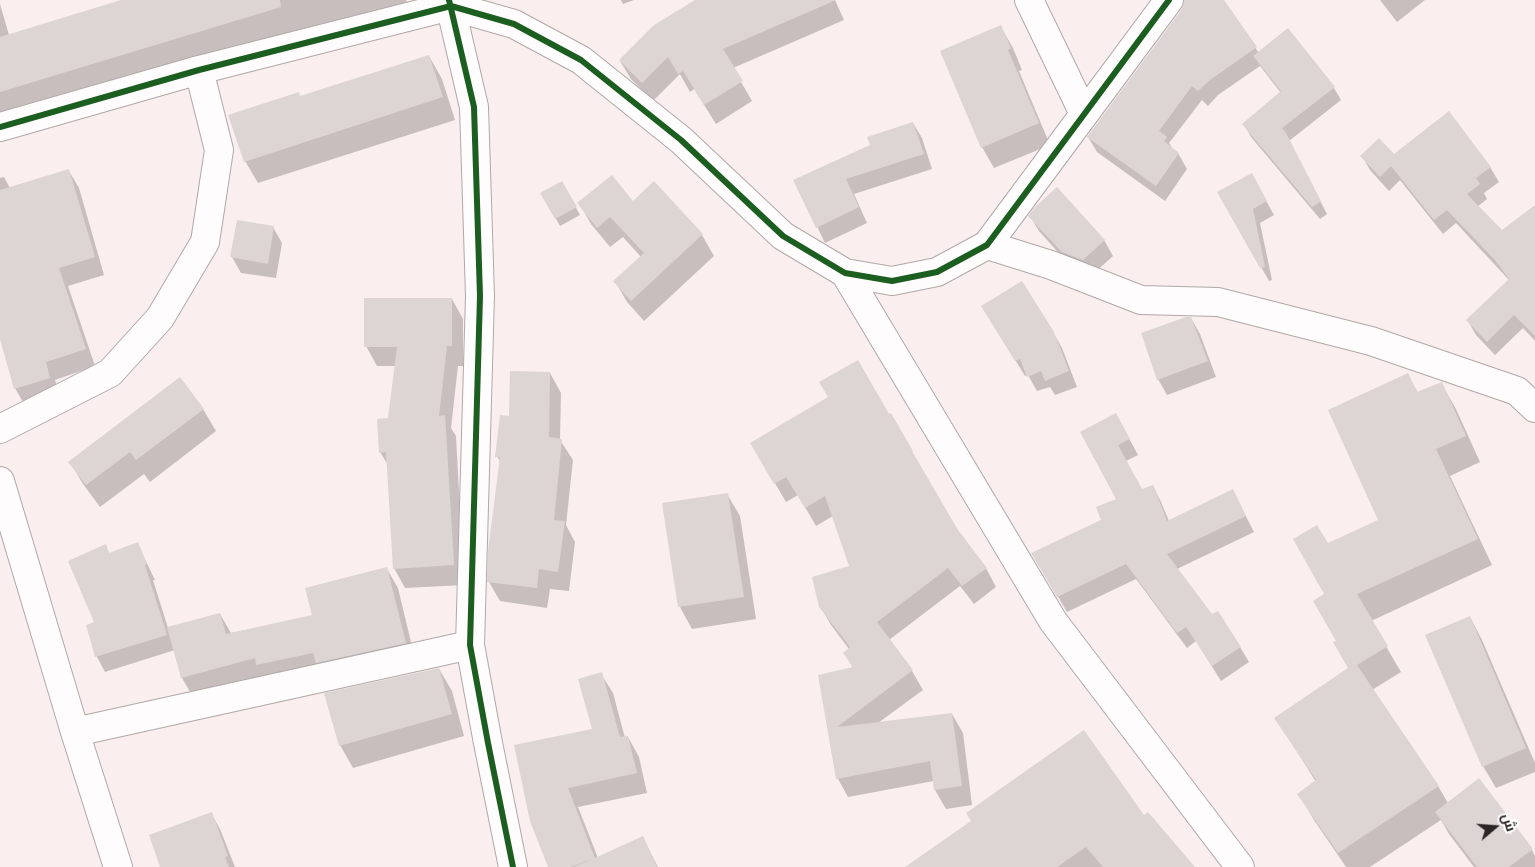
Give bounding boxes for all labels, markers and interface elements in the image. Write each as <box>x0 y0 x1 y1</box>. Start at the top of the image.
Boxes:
north arrow <box>1470 802 1520 852</box>
text: ش <box>1499 811 1520 833</box>

